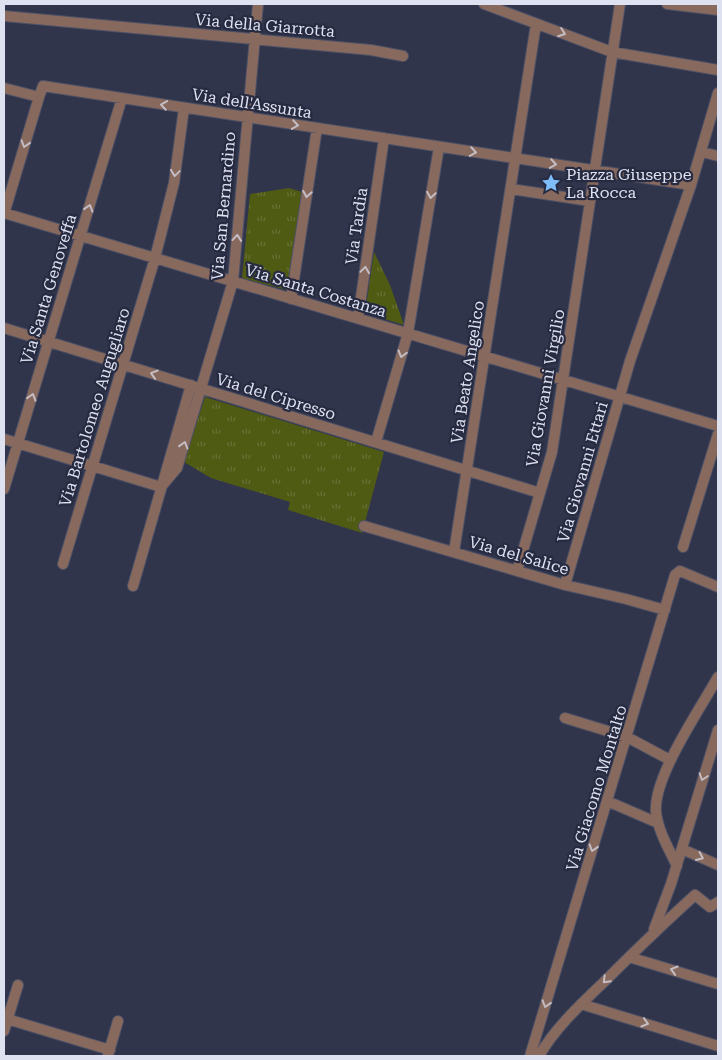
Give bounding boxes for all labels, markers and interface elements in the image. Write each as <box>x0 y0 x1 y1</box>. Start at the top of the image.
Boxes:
street label: Via della Giarrotta <box>194 10 336 41</box>
one-way arrow <box>557 27 566 37</box>
street label: Via dell'Assunta <box>191 85 314 122</box>
one-way arrow <box>160 100 168 110</box>
one-way arrow <box>291 119 299 129</box>
street label: Via San Bernardino <box>208 131 239 281</box>
one-way arrow <box>20 140 30 148</box>
one-way arrow <box>469 146 477 157</box>
one-way arrow <box>550 158 558 169</box>
place label: Piazza Giuseppe La Rocca <box>566 165 692 202</box>
one-way arrow <box>170 170 181 178</box>
place icon: Piazza Giuseppe La Rocca <box>540 172 562 194</box>
street label: Via Tardia <box>342 186 371 266</box>
one-way arrow <box>303 189 313 198</box>
one-way arrow <box>426 190 436 199</box>
one-way arrow <box>83 204 93 212</box>
street label: Via Santa Genoveffa <box>17 212 80 366</box>
one-way arrow <box>231 233 242 241</box>
street label: Via Santa Costanza <box>243 260 389 321</box>
one-way arrow <box>359 266 370 274</box>
street label: Via Beato Angelico <box>447 299 488 445</box>
street label: Via Bartolomeo Augugliaro <box>55 305 134 509</box>
street label: Via Giovanni Virgilio <box>522 307 569 469</box>
one-way arrow <box>397 350 407 358</box>
one-way arrow <box>151 369 159 379</box>
street label: Via del Cipresso <box>214 369 338 424</box>
one-way arrow <box>26 393 36 401</box>
street label: Via Giovanni Ettari <box>553 399 612 545</box>
one-way arrow <box>179 442 189 450</box>
street label: Via del Salice <box>467 532 571 579</box>
street label: Via Giacomo Montalto <box>562 703 631 873</box>
one-way arrow <box>699 772 709 780</box>
one-way arrow <box>589 844 599 852</box>
one-way arrow <box>695 850 704 861</box>
one-way arrow <box>670 966 678 976</box>
one-way arrow <box>602 974 611 983</box>
one-way arrow <box>542 999 552 1007</box>
one-way arrow <box>640 1018 648 1028</box>

